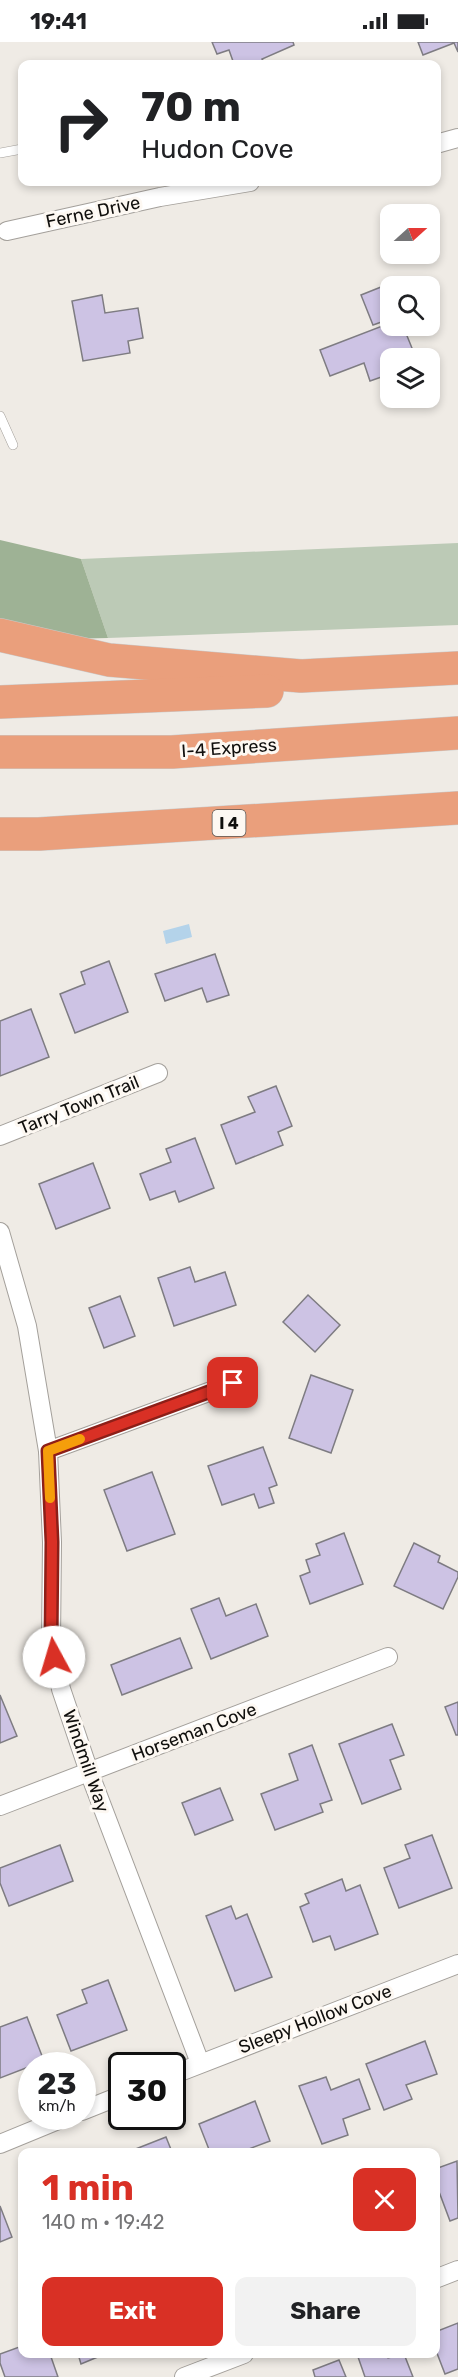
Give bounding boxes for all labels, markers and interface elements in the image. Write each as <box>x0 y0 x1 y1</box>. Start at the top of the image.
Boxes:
text: 19:41 <box>30 8 87 35</box>
text: 70 m <box>141 82 241 132</box>
icon: right <box>42 84 120 162</box>
text: Hudon Cove <box>141 133 294 165</box>
street label: Ferne Drive <box>44 191 142 233</box>
north arrow <box>380 204 440 264</box>
map controls <box>380 204 440 408</box>
button: search <box>380 276 440 336</box>
button: layers <box>380 348 440 408</box>
street label: I-4 Express <box>181 734 277 762</box>
road number: I 4 <box>212 810 246 836</box>
street label: Tarry Town Trail <box>15 1071 143 1139</box>
pin <box>207 1357 258 1408</box>
icon: arrive <box>216 1366 249 1399</box>
position arrow <box>22 1625 86 1689</box>
street label: Horseman Cove <box>128 1698 260 1766</box>
street label: Windmill Way <box>58 1707 114 1815</box>
street label: Sleepy Hollow Cove <box>235 1980 395 2058</box>
speed limit sign: 30 <box>108 2052 186 2130</box>
text: 23 <box>37 2066 77 2102</box>
text: km/h <box>38 2097 76 2115</box>
text: 1 min <box>42 2166 134 2209</box>
button: close <box>353 2168 416 2231</box>
text: 140 m · 19:42 <box>42 2210 164 2234</box>
button: Exit <box>42 2277 223 2346</box>
button: Share <box>235 2277 416 2346</box>

